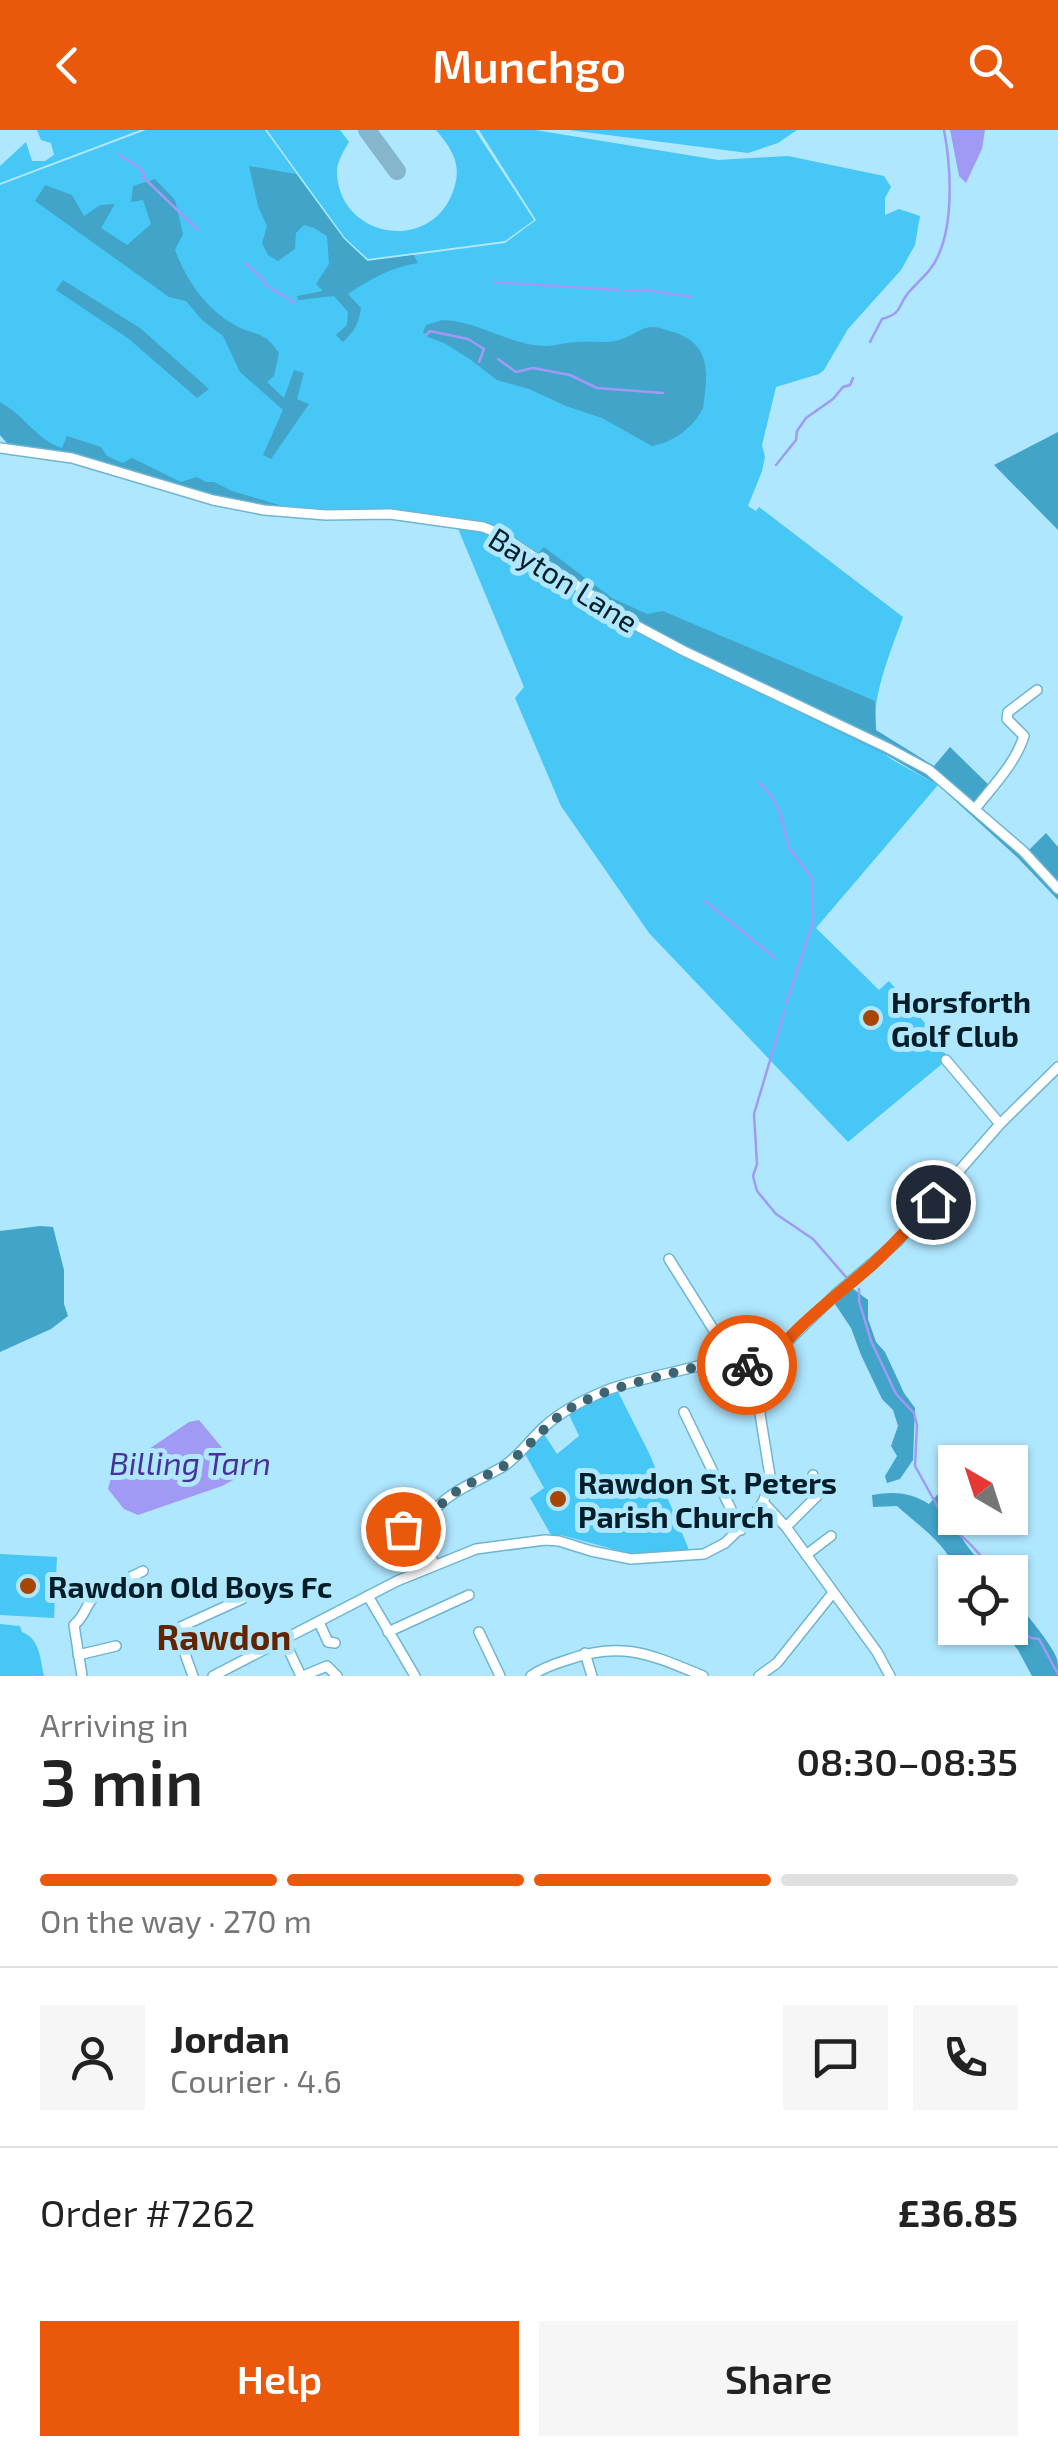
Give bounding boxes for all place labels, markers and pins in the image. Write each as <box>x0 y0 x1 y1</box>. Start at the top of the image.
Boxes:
place label: Horsforth Golf Club <box>891 983 1031 1053</box>
marker: Horsforth Golf Club <box>860 1007 882 1029</box>
pin <box>891 1160 976 1245</box>
place label: Rawdon St. Peters Parish Church <box>578 1464 837 1534</box>
pin <box>361 1487 446 1572</box>
marker: Rawdon St. Peters Parish Church <box>547 1488 569 1510</box>
place label: Rawdon Old Boys Fc <box>48 1568 332 1605</box>
marker: Rawdon Old Boys Fc <box>17 1575 39 1597</box>

